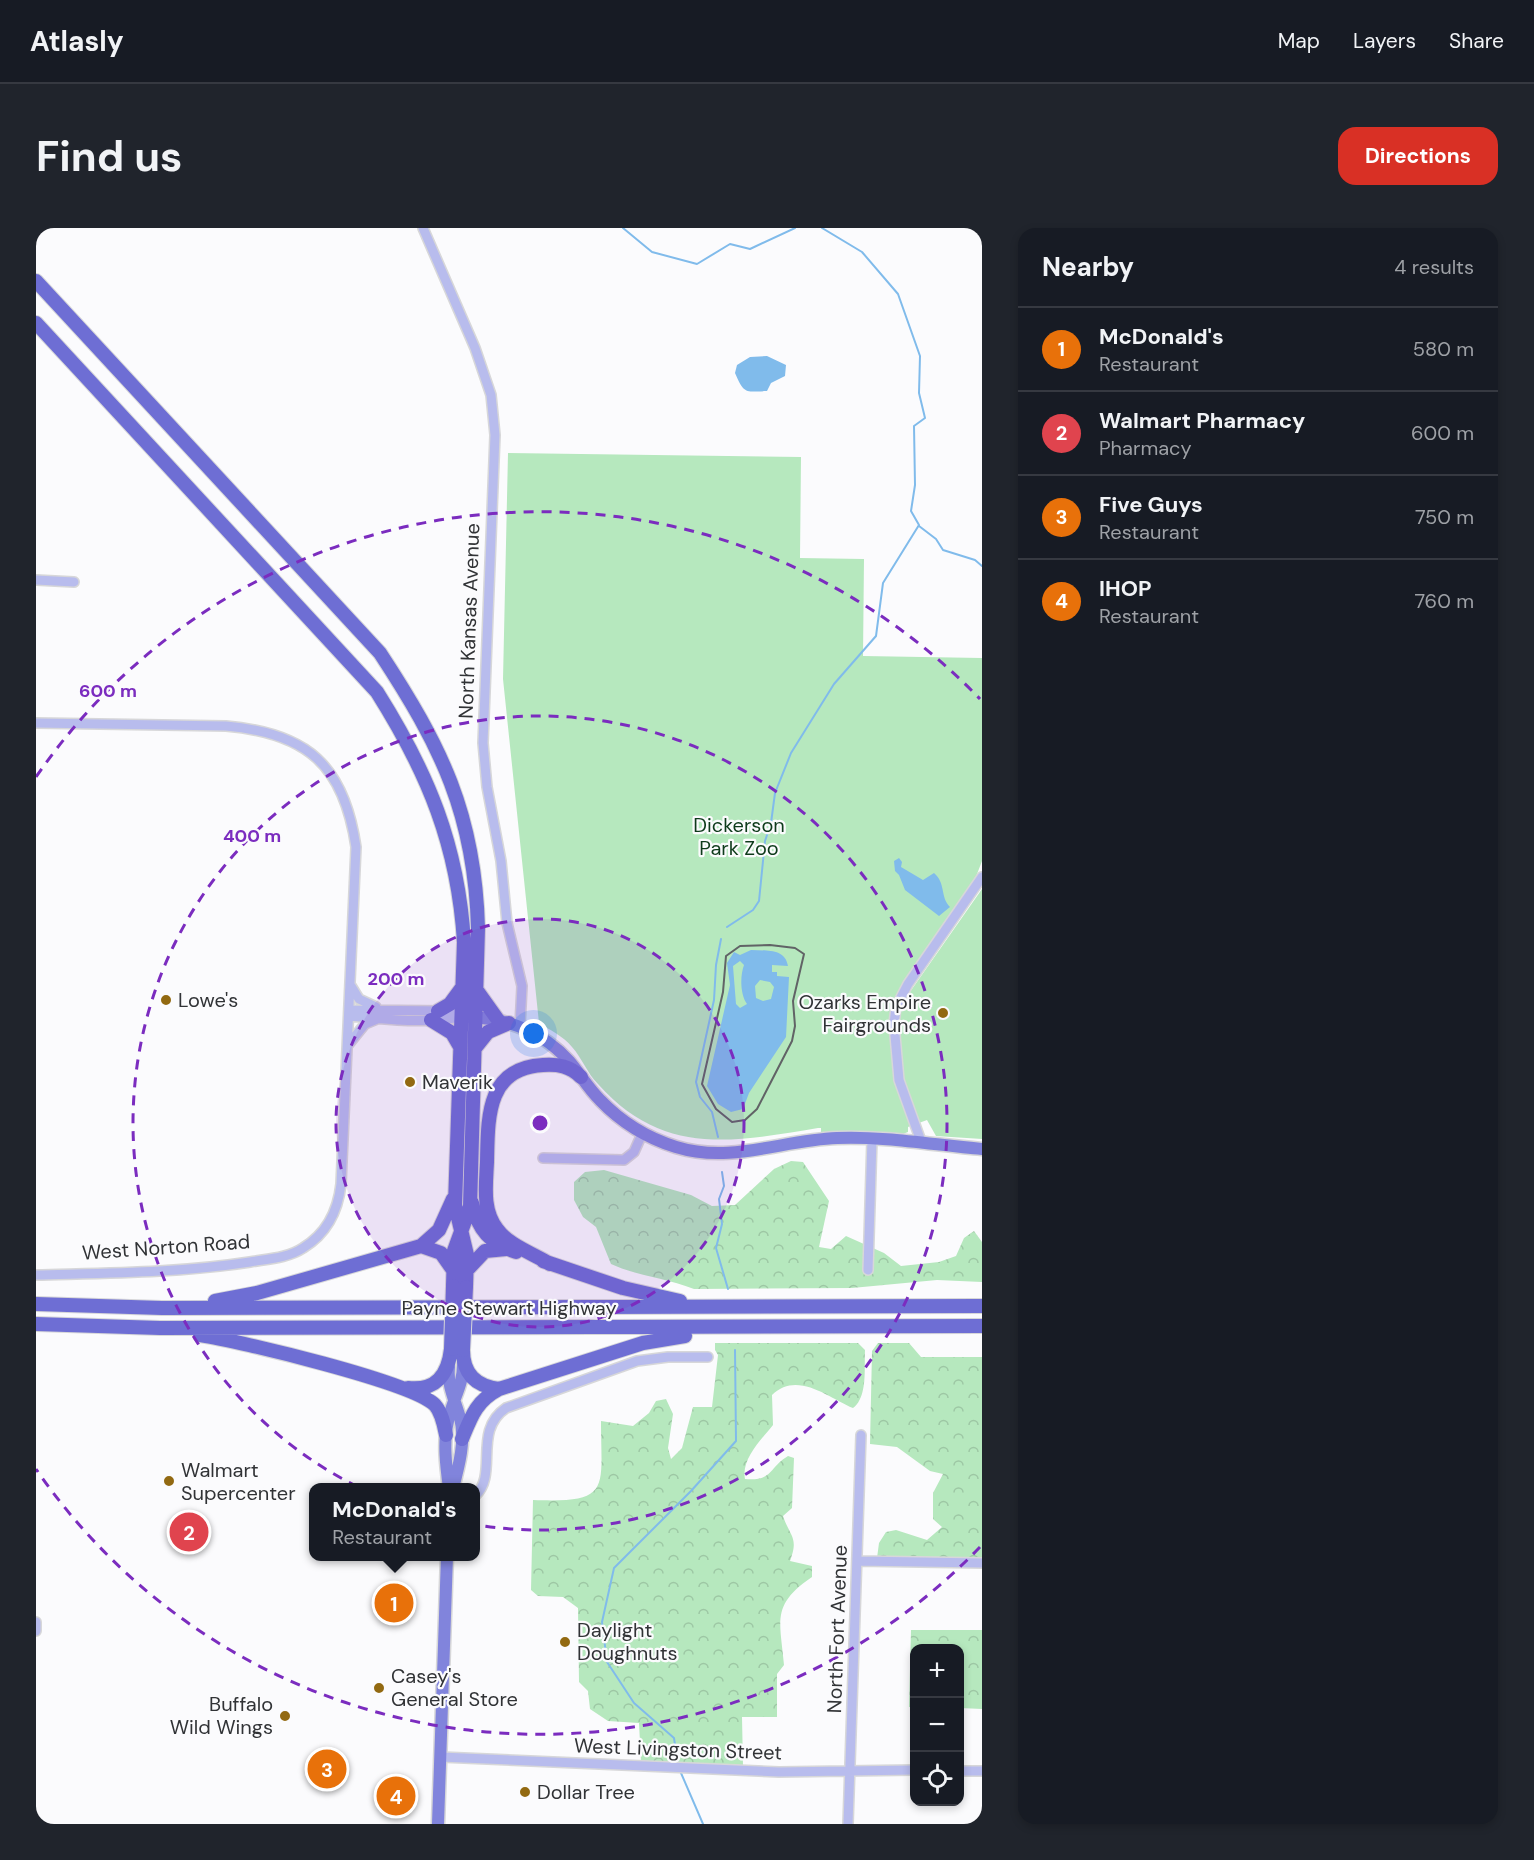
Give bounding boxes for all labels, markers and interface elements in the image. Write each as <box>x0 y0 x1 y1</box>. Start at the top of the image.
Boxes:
text: Atlasly <box>30 23 124 60</box>
text: Map <box>1278 27 1320 55</box>
text: Layers <box>1353 27 1416 55</box>
text: Share <box>1449 27 1504 55</box>
button: Directions <box>1338 127 1498 185</box>
text: Find us <box>36 129 182 184</box>
text: Nearby <box>1042 250 1134 284</box>
text: 4 results <box>1394 254 1474 280</box>
text: McDonald's <box>1099 322 1224 351</box>
text: 1 <box>1058 336 1065 362</box>
text: 580 m <box>1413 336 1474 362</box>
text: Restaurant <box>1099 351 1199 377</box>
text: Walmart Pharmacy <box>1099 406 1305 435</box>
text: 2 <box>1056 420 1067 446</box>
text: 600 m <box>1411 420 1474 446</box>
text: Pharmacy <box>1099 435 1192 461</box>
text: Five Guys <box>1099 490 1203 519</box>
text: 3 <box>1055 504 1068 530</box>
text: 750 m <box>1415 504 1474 530</box>
text: Restaurant <box>1099 519 1199 545</box>
street label: North Kansas Avenue <box>453 523 485 719</box>
text: IHOP <box>1099 574 1151 603</box>
text: 4 <box>1055 588 1068 614</box>
text: 760 m <box>1414 588 1474 614</box>
text: Restaurant <box>1099 603 1199 629</box>
text: 600 m <box>79 679 137 703</box>
park label: Dickerson Park Zoo <box>693 812 785 861</box>
text: 400 m <box>223 824 281 848</box>
text: 200 m <box>368 967 424 991</box>
place label: Lowe's <box>178 987 238 1013</box>
place label: Ozarks Empire Fairgrounds <box>798 989 931 1038</box>
marker: Lowe's <box>159 993 173 1007</box>
marker: Ozarks Empire Fairgrounds <box>936 1006 950 1020</box>
your location <box>519 1019 548 1048</box>
place label: Maverik <box>422 1069 493 1095</box>
marker: Maverik <box>403 1075 417 1089</box>
centre of rings <box>530 1113 550 1133</box>
street label: West Norton Road <box>81 1228 251 1266</box>
street label: Payne Stewart Highway <box>401 1295 617 1321</box>
place label: Walmart Supercenter <box>181 1457 296 1506</box>
marker: Walmart Supercenter <box>162 1474 176 1488</box>
popup <box>309 1483 480 1561</box>
text: McDonald's <box>332 1495 457 1524</box>
pin: 2 <box>170 1510 208 1554</box>
text: Restaurant <box>332 1524 432 1550</box>
street label: North Fort Avenue <box>821 1544 853 1714</box>
pin: 1 <box>374 1580 414 1626</box>
place label: Daylight Doughnuts <box>577 1617 678 1666</box>
marker: Daylight Doughnuts <box>558 1635 572 1649</box>
map controls <box>910 1644 964 1806</box>
button: + <box>910 1644 964 1698</box>
place label: Casey's General Store <box>391 1663 518 1712</box>
marker: Casey's General Store <box>372 1681 386 1695</box>
place label: Buffalo Wild Wings <box>170 1691 273 1740</box>
button: − <box>910 1698 964 1752</box>
marker: Buffalo Wild Wings <box>278 1709 292 1723</box>
street label: West Livingston Street <box>573 1732 783 1766</box>
pin: 3 <box>308 1746 346 1792</box>
button: locate <box>910 1752 964 1806</box>
pin: 4 <box>376 1774 416 1818</box>
place label: Dollar Tree <box>537 1779 635 1805</box>
marker: Dollar Tree <box>518 1785 532 1799</box>

